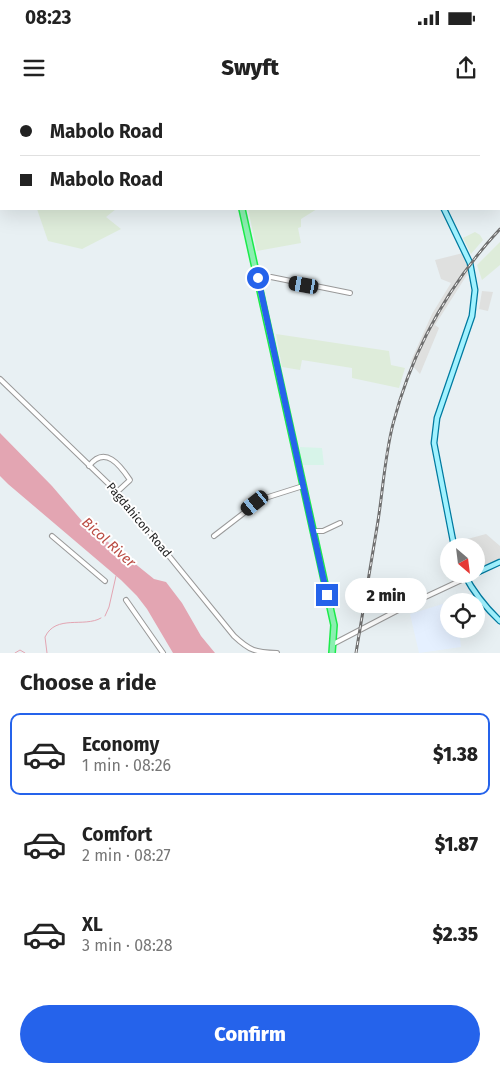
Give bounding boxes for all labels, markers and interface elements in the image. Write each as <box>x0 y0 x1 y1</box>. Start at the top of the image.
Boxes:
text: 08:23 <box>25 6 71 29</box>
icon: menu <box>20 54 48 82</box>
text: Swyft <box>221 54 279 81</box>
icon: share <box>452 54 480 82</box>
text: Mabolo Road <box>50 120 163 143</box>
text: Mabolo Road <box>50 168 163 191</box>
route start <box>247 267 269 289</box>
car <box>287 275 320 295</box>
street label: Pagdahicon Road <box>104 480 174 560</box>
car <box>238 488 271 518</box>
water label: Bicol River <box>78 514 139 571</box>
north arrow <box>440 538 485 582</box>
map controls <box>440 538 485 638</box>
callout: 2 min <box>344 578 427 612</box>
route end <box>316 584 338 606</box>
text: 2 min <box>366 586 406 605</box>
button: locate <box>440 593 485 638</box>
text: Choose a ride <box>20 669 156 696</box>
icon: car <box>22 732 67 777</box>
text: Economy <box>82 733 159 756</box>
text: $1.38 <box>433 743 478 766</box>
text: 1 min · 08:26 <box>82 756 171 775</box>
icon: car <box>22 822 67 867</box>
text: Comfort <box>82 823 152 846</box>
text: $1.87 <box>435 833 478 856</box>
text: 2 min · 08:27 <box>82 846 171 865</box>
icon: car <box>22 912 67 957</box>
text: XL <box>82 913 103 936</box>
text: $2.35 <box>432 923 478 946</box>
text: 3 min · 08:28 <box>82 936 172 955</box>
button: Confirm <box>20 1005 480 1063</box>

